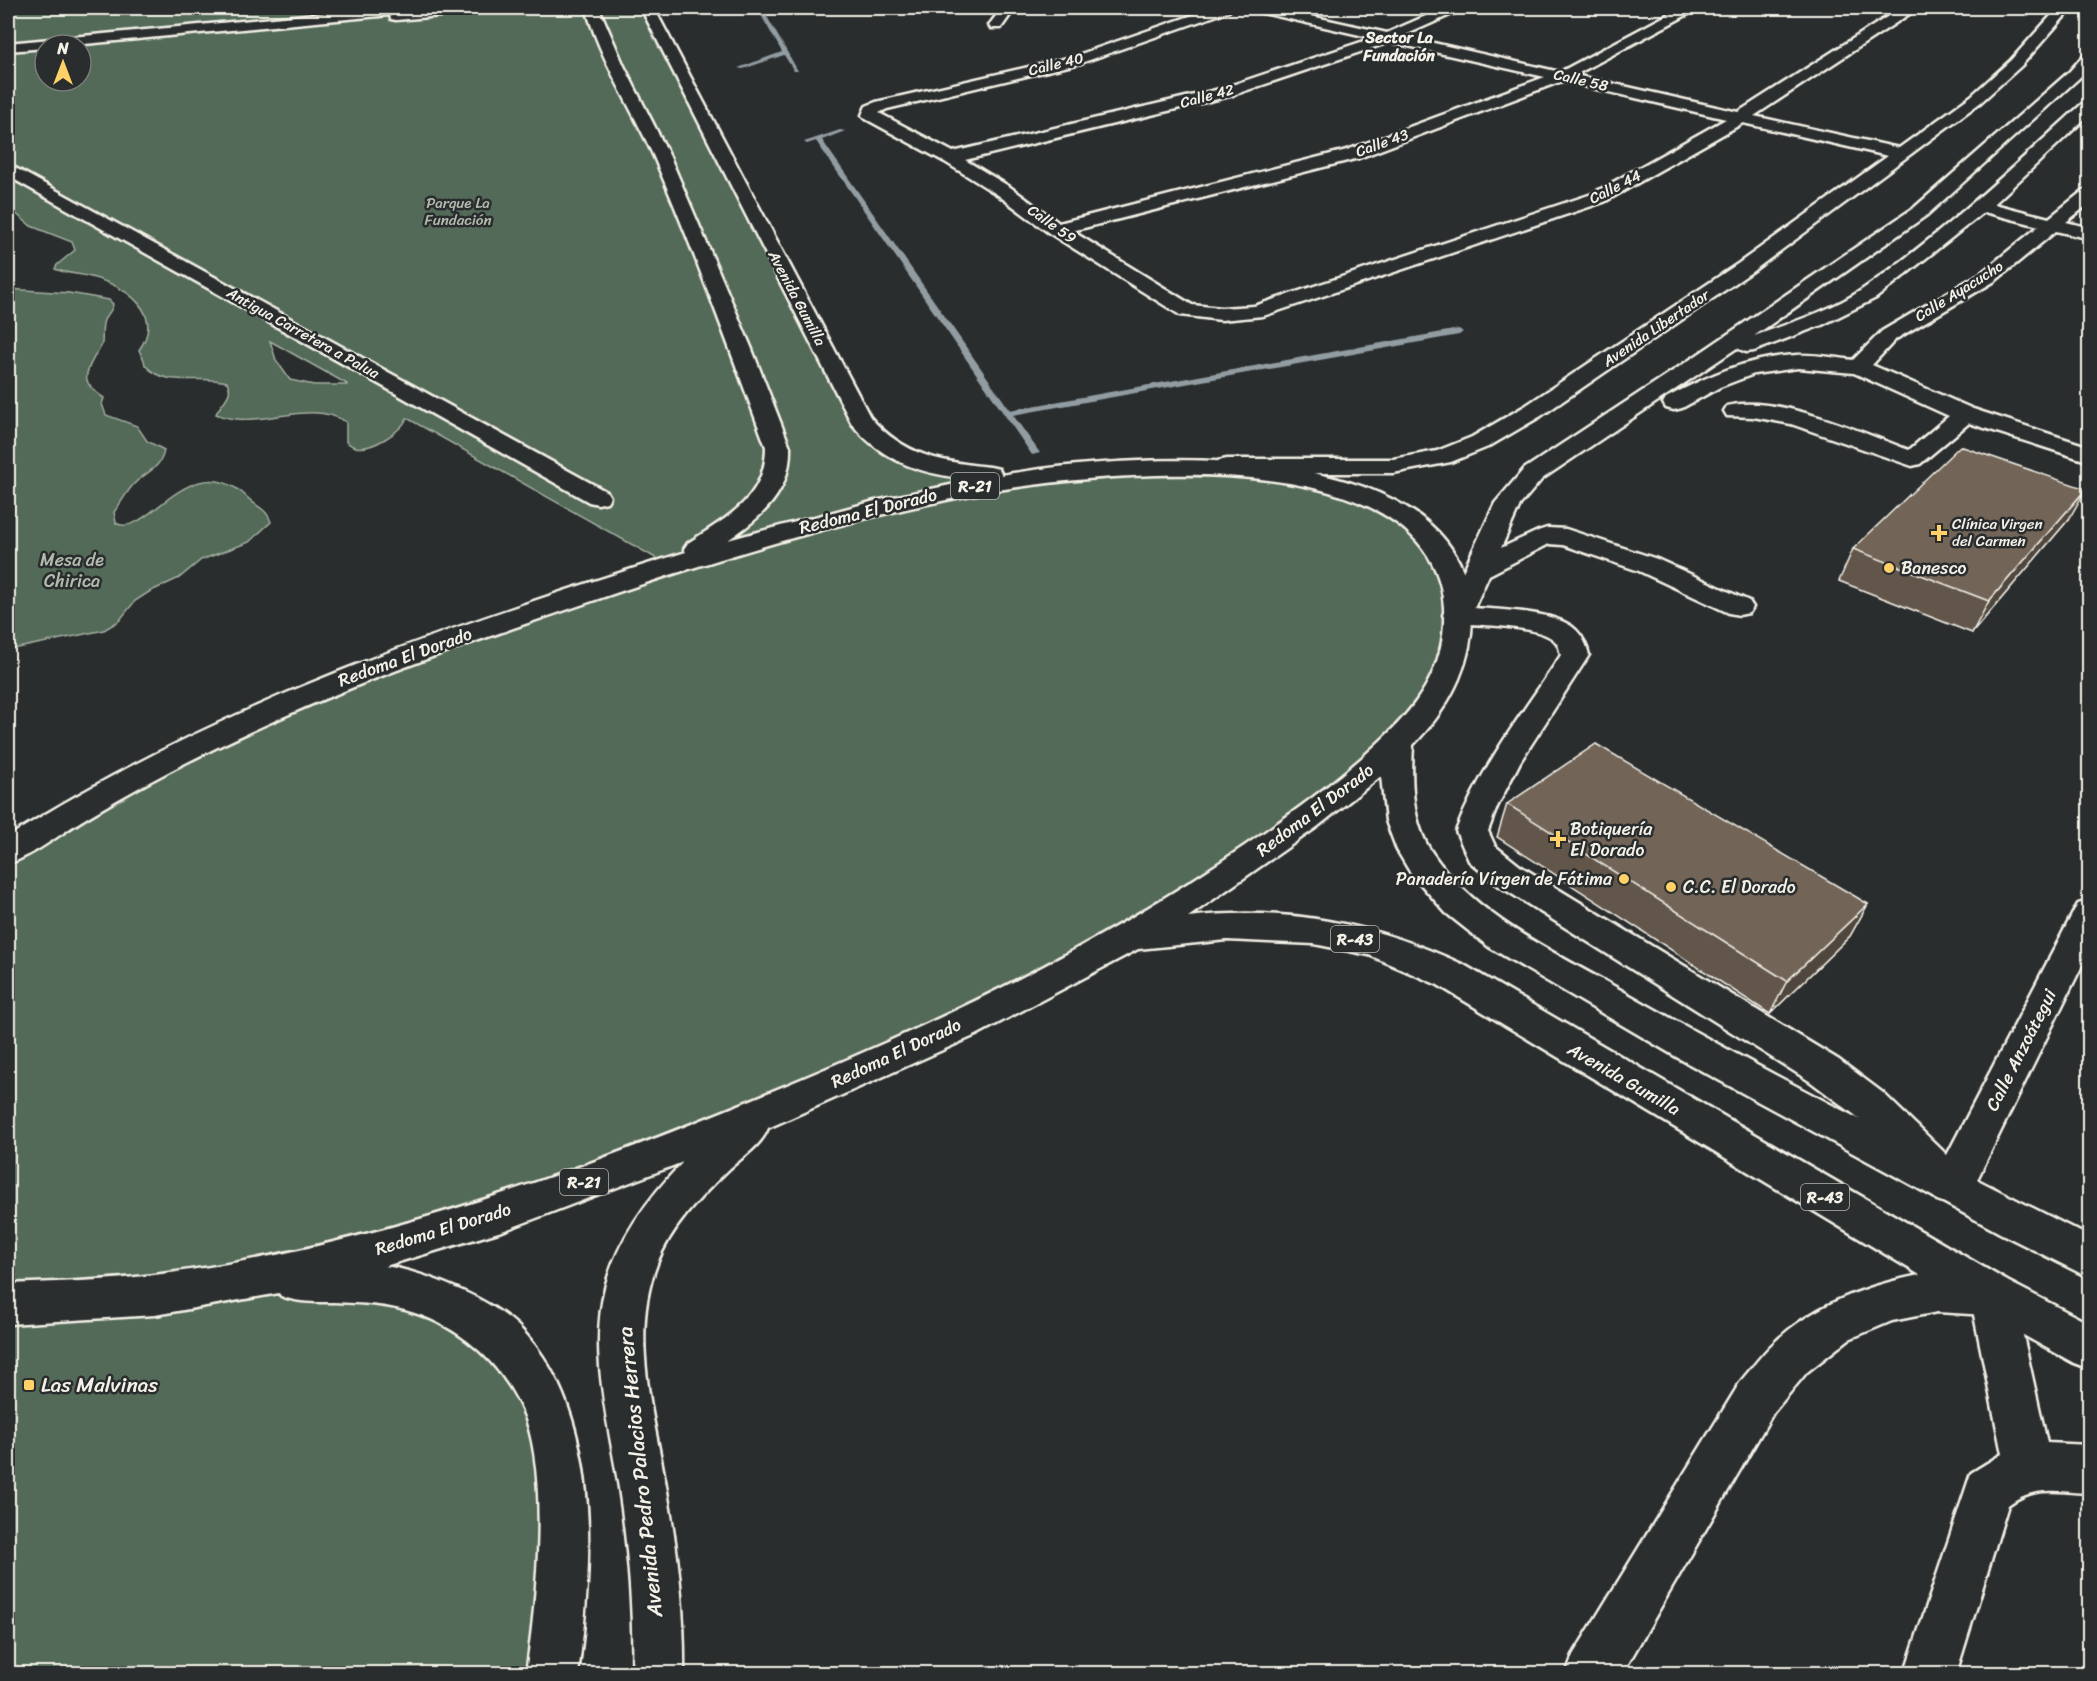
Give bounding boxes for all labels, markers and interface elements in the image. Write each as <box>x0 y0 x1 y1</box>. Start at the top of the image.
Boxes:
district label: Sector La Fundación <box>1362 23 1435 70</box>
north arrow <box>33 33 93 93</box>
text: N <box>56 34 69 63</box>
street label: Calle 40 <box>1026 45 1086 83</box>
street label: Calle 58 <box>1551 61 1611 99</box>
street label: Calle 42 <box>1177 76 1237 116</box>
street label: Calle 43 <box>1352 121 1412 165</box>
street label: Calle 44 <box>1584 163 1646 211</box>
park label: Parque La Fundación <box>424 190 492 233</box>
street label: Calle 59 <box>1022 197 1082 251</box>
street label: Avenida Gumilla <box>760 245 833 351</box>
street label: Calle Ayacucho <box>1909 253 2009 329</box>
street label: Antigua Carretera a Palua <box>221 280 385 386</box>
street label: Avenida Libertador <box>1596 282 1716 374</box>
road number: R-21 <box>951 473 999 499</box>
street label: Redoma El Dorado <box>796 478 940 544</box>
place label: Clínica Virgen del Carmen <box>1952 511 2043 554</box>
marker: Clínica Virgen del Carmen <box>1930 524 1948 542</box>
park label: Mesa de Chirica <box>40 544 104 597</box>
place label: Banesco <box>1901 552 1967 584</box>
marker: Banesco <box>1882 561 1896 575</box>
street label: Redoma El Dorado <box>333 618 477 696</box>
street label: Redoma El Dorado <box>1249 755 1381 865</box>
place label: Botiquería El Dorado <box>1570 813 1653 866</box>
marker: Botiquería El Dorado <box>1551 832 1565 846</box>
place label: Panadería Vírgen de Fátima <box>1396 863 1613 895</box>
place label: C.C. El Dorado <box>1683 871 1796 903</box>
marker: Panadería Vírgen de Fátima <box>1617 872 1631 886</box>
marker: C.C. El Dorado <box>1664 880 1678 894</box>
road number: R-43 <box>1331 926 1379 952</box>
street label: Calle Anzoátegui <box>1976 982 2066 1117</box>
street label: Redoma El Dorado <box>825 1009 967 1097</box>
street label: Avenida Gumilla <box>1560 1033 1687 1124</box>
road number: R-21 <box>560 1169 608 1195</box>
road number: R-43 <box>1801 1184 1849 1210</box>
street label: Redoma El Dorado <box>371 1193 515 1265</box>
street label: Avenida Pedro Palacios Herrera <box>606 1324 674 1620</box>
place label: Las Malvinas <box>41 1366 158 1404</box>
marker: Las Malvinas <box>22 1378 36 1392</box>

